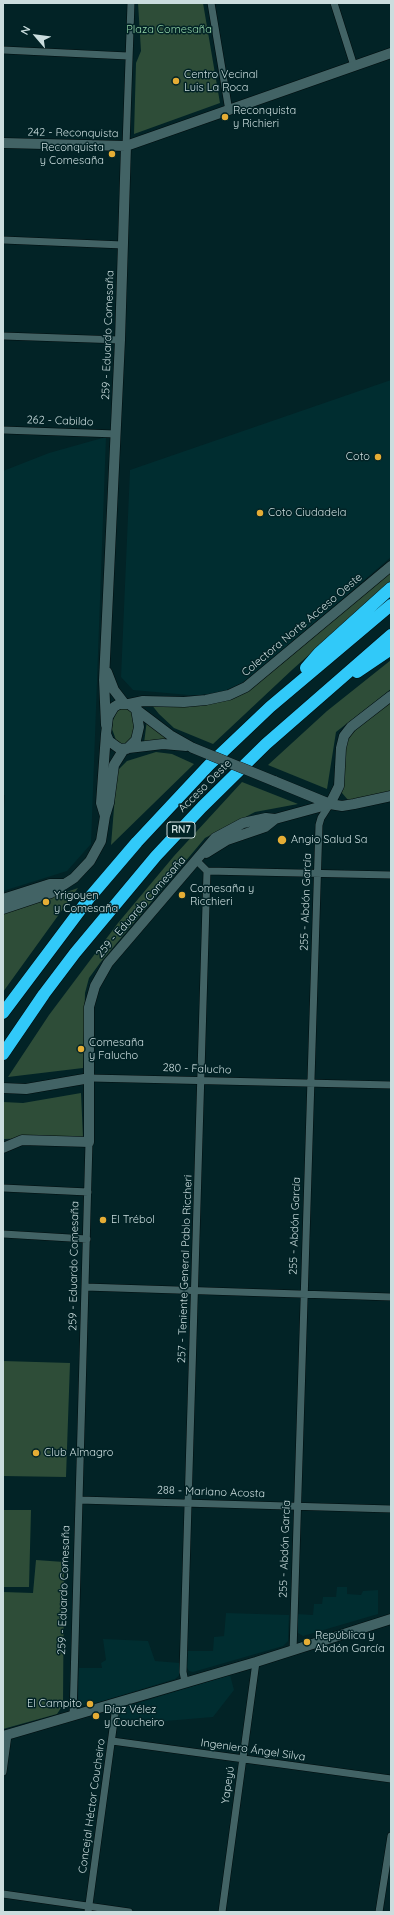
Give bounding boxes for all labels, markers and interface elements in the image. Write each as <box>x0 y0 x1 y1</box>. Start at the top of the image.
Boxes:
north arrow <box>16 16 56 56</box>
park label: Plaza Comesaña <box>126 23 212 37</box>
text: N <box>17 24 33 37</box>
place label: Centro Vecinal Luis La Roca <box>184 68 258 94</box>
marker: Centro Vecinal Luis La Roca <box>171 76 181 86</box>
place label: Reconquista y Richieri <box>233 104 296 130</box>
marker: Reconquista y Richieri <box>220 112 230 122</box>
street label: 242 - Reconquista <box>27 126 119 140</box>
place label: Reconquista y Comesaña <box>40 141 104 167</box>
marker: Reconquista y Comesaña <box>107 149 117 159</box>
street label: 259 - Eduardo Comesaña <box>99 270 117 400</box>
street label: 262 - Cabildo <box>26 413 94 429</box>
place label: Coto <box>346 450 370 464</box>
marker: Coto <box>373 452 383 462</box>
place label: Coto Ciudadela <box>268 506 346 520</box>
marker: Coto Ciudadela <box>255 508 265 518</box>
street label: Colectora Norte Acceso Oeste <box>239 571 365 679</box>
street label: Acceso Oeste <box>176 757 234 815</box>
road number: RN7 <box>167 822 195 838</box>
place label: Angio Salud Sa <box>291 833 367 847</box>
marker: Angio Salud Sa <box>276 834 288 846</box>
street label: 255 - Abdón García <box>298 853 314 951</box>
street label: 259 - Eduardo Comesaña <box>93 854 189 960</box>
place label: Comesaña y Ricchieri <box>190 882 254 908</box>
place label: Yrigoyen y Comesaña <box>54 889 118 915</box>
marker: Comesaña y Ricchieri <box>177 890 187 900</box>
marker: Yrigoyen y Comesaña <box>41 897 51 907</box>
place label: Comesaña y Falucho <box>89 1036 144 1062</box>
marker: Comesaña y Falucho <box>76 1044 86 1054</box>
street label: 280 - Falucho <box>162 1061 232 1077</box>
street label: 257 - Teniente General Pablo Riccheri <box>175 1175 195 1363</box>
street label: 255 - Abdón García <box>287 1177 303 1275</box>
street label: 259 - Eduardo Comesaña <box>66 1201 82 1331</box>
place label: El Trébol <box>111 1213 155 1227</box>
marker: El Trébol <box>98 1215 108 1225</box>
place label: Club Almagro <box>44 1446 113 1460</box>
marker: Club Almagro <box>31 1448 41 1458</box>
street label: 288 - Mariano Acosta <box>157 1484 265 1500</box>
street label: 255 - Abdón García <box>277 1500 293 1598</box>
street label: 259 - Eduardo Comesaña <box>55 1525 73 1655</box>
place label: República y Abdón García <box>315 1629 385 1655</box>
marker: República y Abdón García <box>302 1637 312 1647</box>
place label: El Campito <box>27 1697 82 1711</box>
marker: El Campito <box>85 1699 95 1709</box>
place label: Díaz Vélez y Coucheiro <box>104 1703 164 1729</box>
marker: Díaz Vélez y Coucheiro <box>91 1711 101 1721</box>
street label: Ingeniero Ángel Silva <box>200 1736 306 1764</box>
street label: Concejal Héctor Coucheiro <box>76 1738 108 1874</box>
street label: Yapeyú <box>219 1765 237 1805</box>

